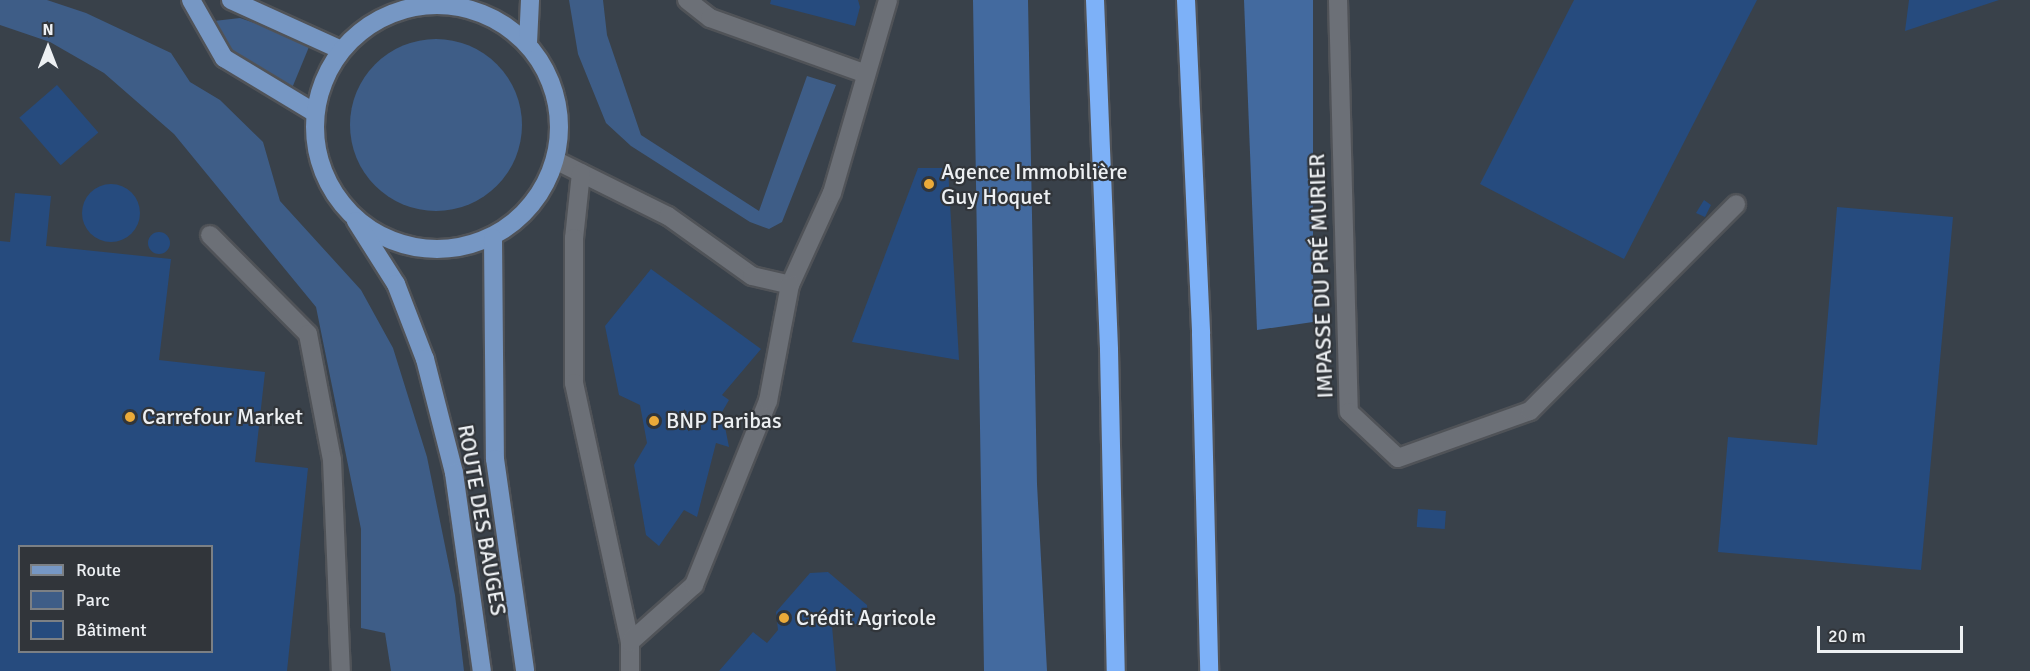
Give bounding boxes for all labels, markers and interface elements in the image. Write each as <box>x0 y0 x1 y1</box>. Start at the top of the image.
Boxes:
north arrow <box>18 18 78 78</box>
text: N <box>42 20 54 40</box>
street label: IMPASSE DU PRÉ MURIER <box>1304 153 1338 399</box>
place label: Agence Immobilière Guy Hoquet <box>941 158 1128 210</box>
marker: Agence Immobilière Guy Hoquet <box>922 177 936 191</box>
place label: Carrefour Market <box>142 404 303 430</box>
place label: BNP Paribas <box>666 408 782 434</box>
marker: Carrefour Market <box>123 410 137 424</box>
marker: BNP Paribas <box>647 414 661 428</box>
street label: ROUTE DES BAUGES <box>452 422 512 618</box>
legend <box>18 545 213 653</box>
text: Route <box>76 559 121 581</box>
text: Parc <box>76 589 110 611</box>
place label: Crédit Agricole <box>796 605 936 631</box>
marker: Crédit Agricole <box>777 611 791 625</box>
scale bar <box>1820 614 1966 652</box>
text: Bâtiment <box>76 619 147 641</box>
text: 20 m <box>1828 625 1866 647</box>

